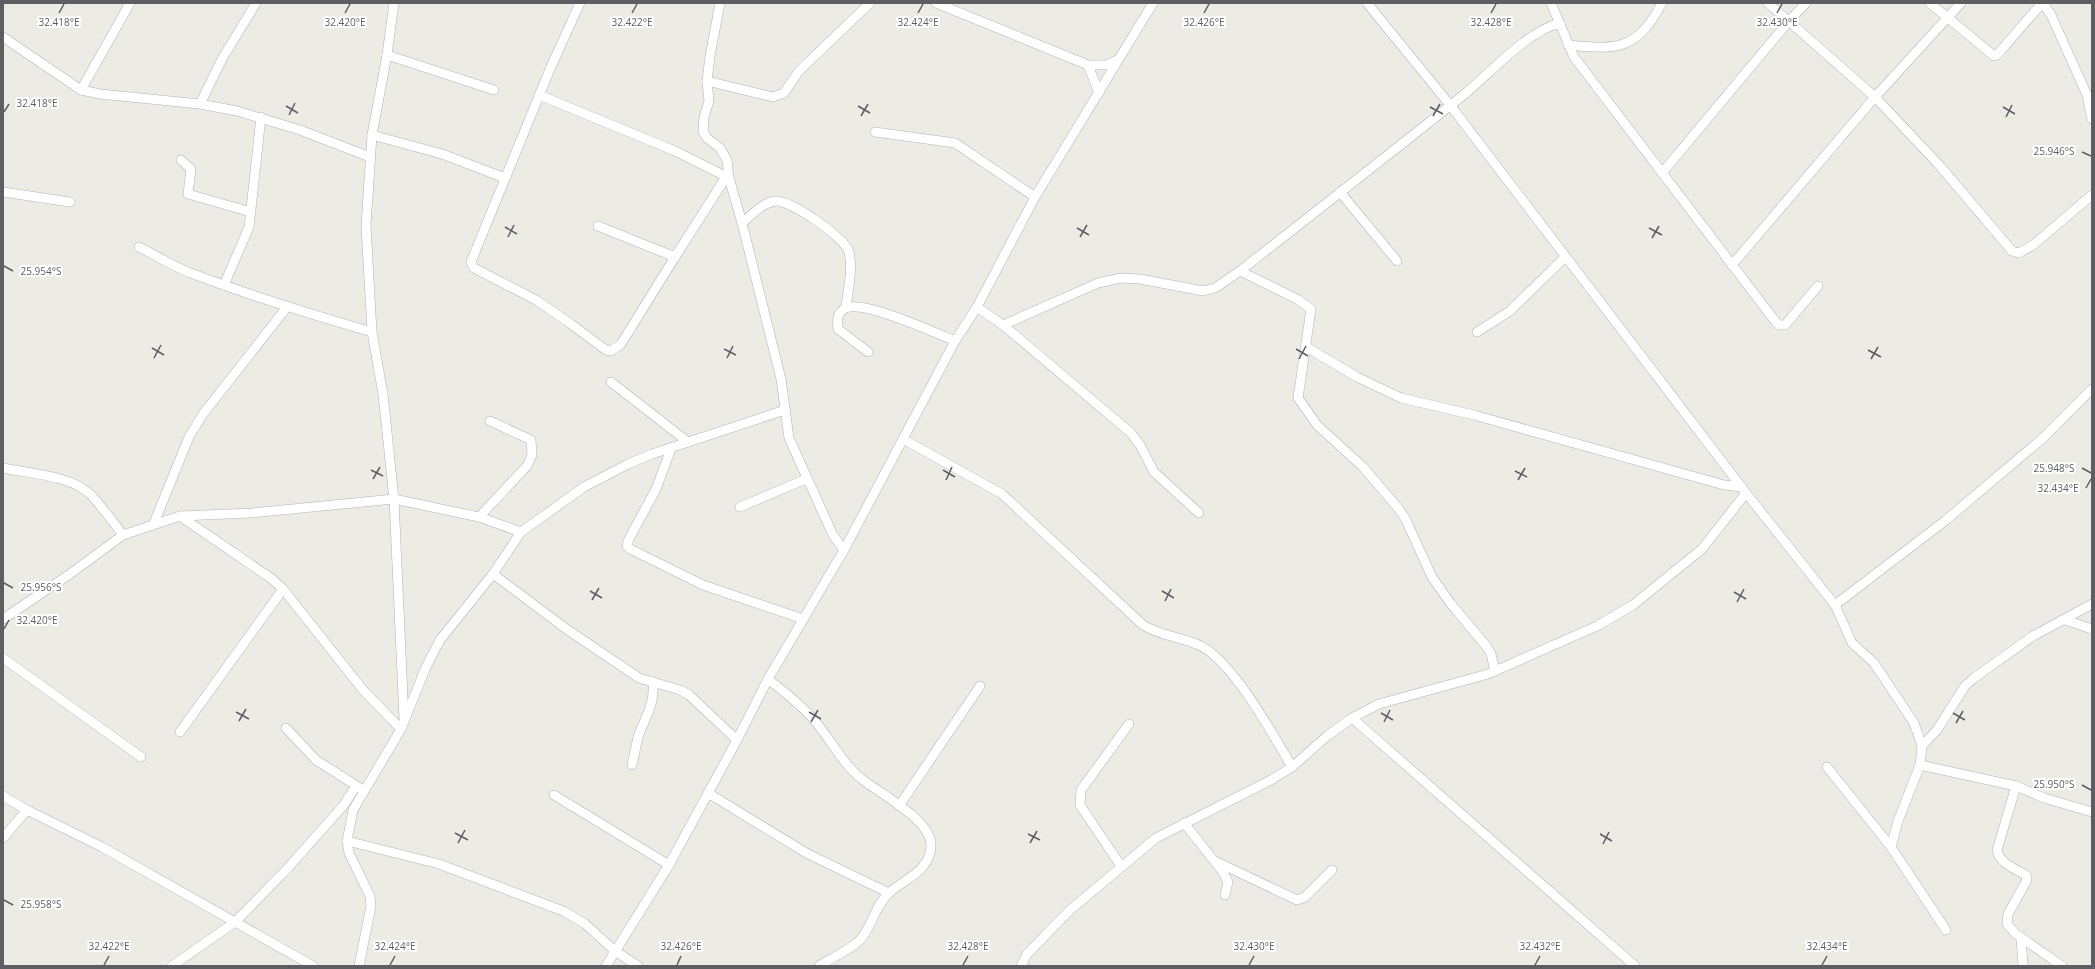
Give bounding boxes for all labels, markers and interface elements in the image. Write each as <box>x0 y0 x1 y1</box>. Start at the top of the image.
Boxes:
text: 32.418°E <box>38 15 80 29</box>
text: 32.420°E <box>324 15 366 29</box>
text: 32.422°E <box>611 15 653 29</box>
text: 32.424°E <box>897 15 939 29</box>
text: 32.426°E <box>1183 15 1225 29</box>
text: 32.428°E <box>1470 15 1512 29</box>
text: 32.430°E <box>1756 15 1798 29</box>
text: 32.418°E <box>16 96 58 110</box>
text: 25.946°S <box>2034 144 2074 158</box>
text: 25.954°S <box>21 264 61 278</box>
text: 25.948°S <box>2034 461 2074 475</box>
text: 32.434°E <box>2037 481 2079 495</box>
text: 25.956°S <box>21 580 61 594</box>
text: 32.420°E <box>16 613 58 627</box>
text: 25.950°S <box>2034 777 2074 791</box>
text: 25.958°S <box>21 897 61 911</box>
text: 32.422°E <box>88 939 130 953</box>
text: 32.424°E <box>374 939 416 953</box>
text: 32.426°E <box>660 939 702 953</box>
text: 32.428°E <box>947 939 989 953</box>
text: 32.430°E <box>1233 939 1275 953</box>
text: 32.432°E <box>1519 939 1561 953</box>
text: 32.434°E <box>1806 939 1848 953</box>

